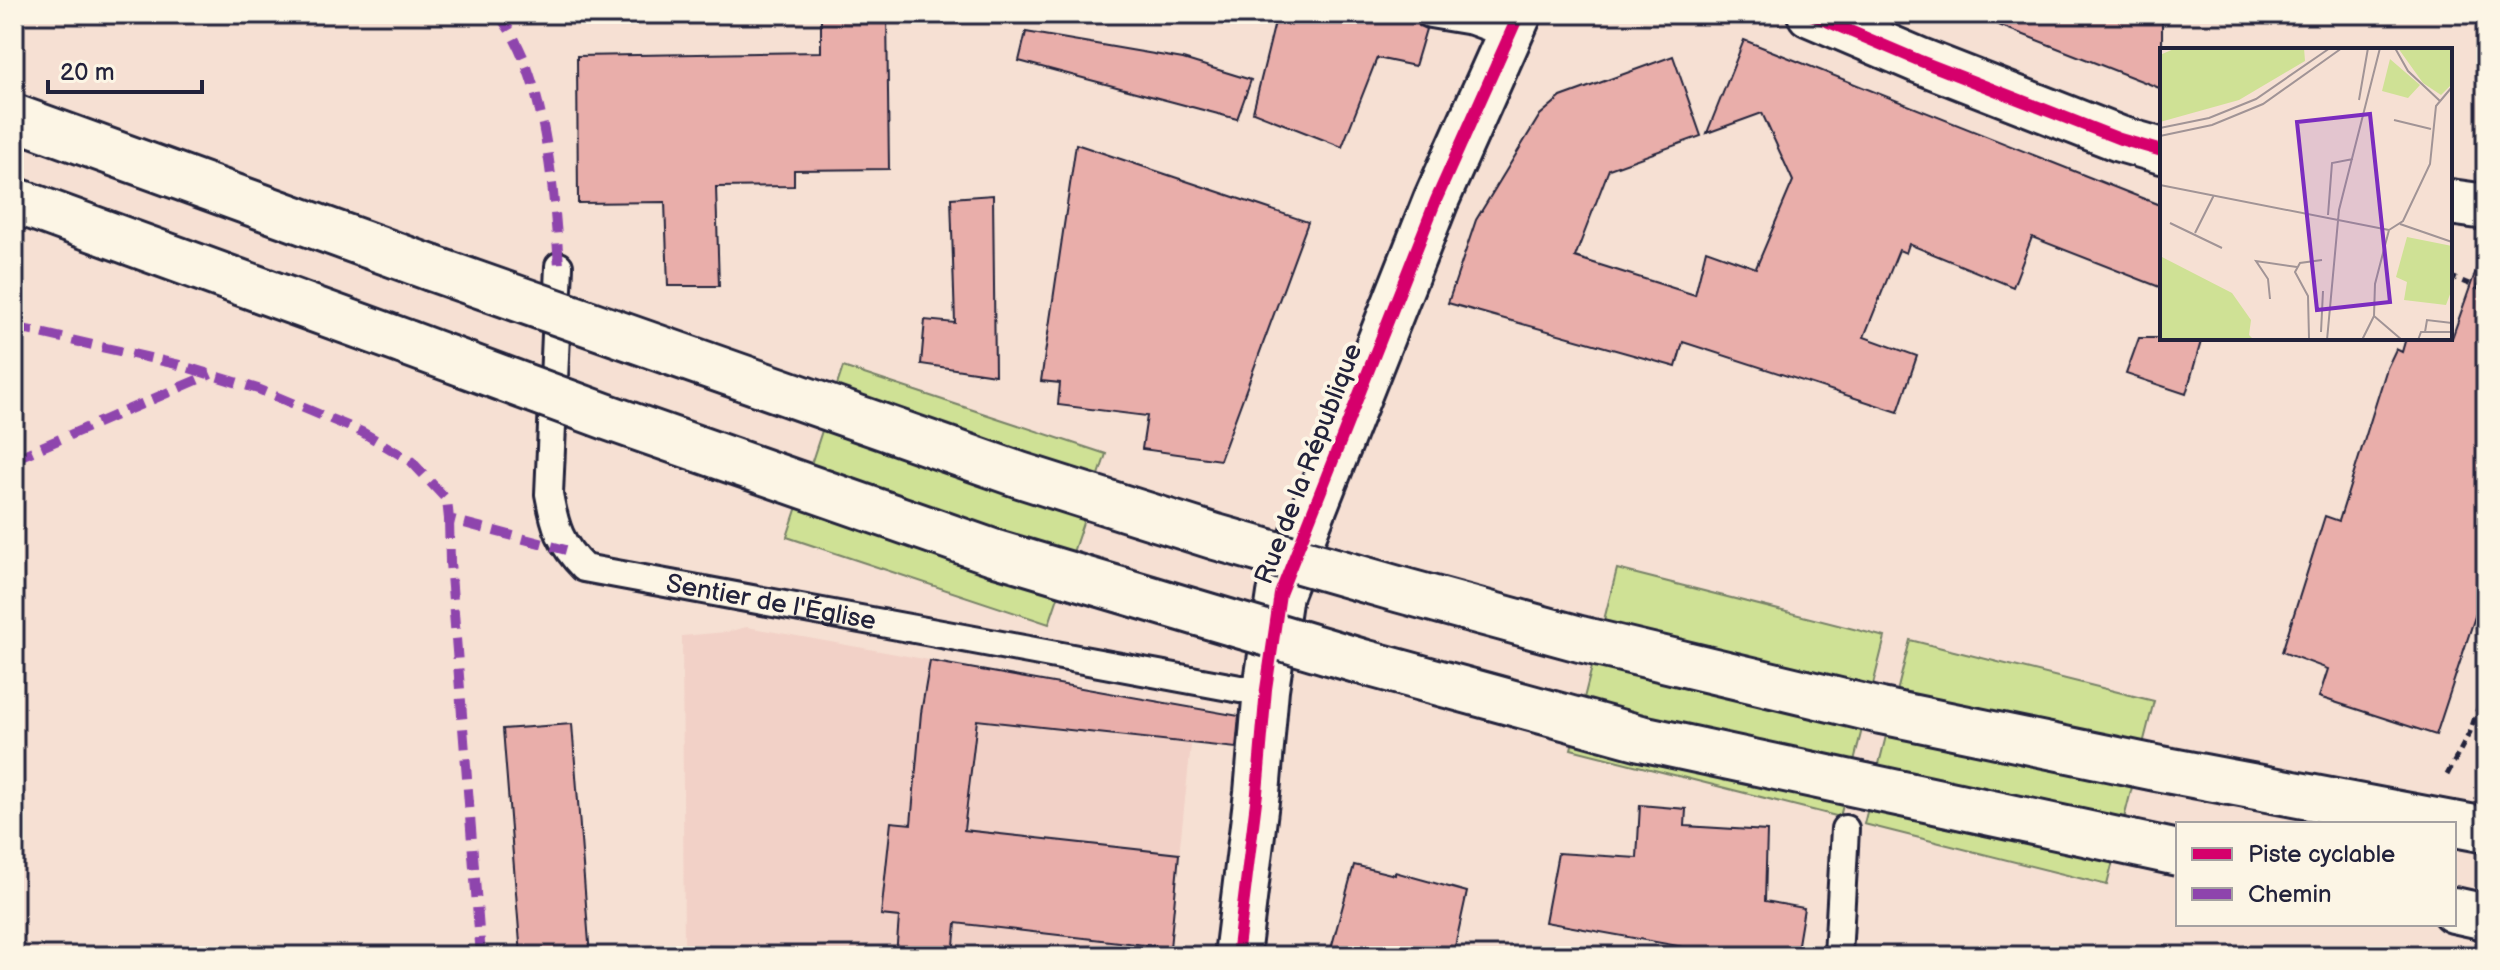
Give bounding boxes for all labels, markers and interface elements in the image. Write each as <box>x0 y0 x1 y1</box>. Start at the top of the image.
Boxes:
scale bar <box>48 44 202 94</box>
inset map <box>2160 48 2452 340</box>
text: 20 m <box>60 58 115 87</box>
street label: Rue de la République <box>1249 339 1369 589</box>
street label: Sentier de l'Église <box>664 568 878 637</box>
legend <box>2176 822 2456 926</box>
text: Piste cyclable <box>2248 840 2395 869</box>
text: Chemin <box>2248 880 2332 909</box>

